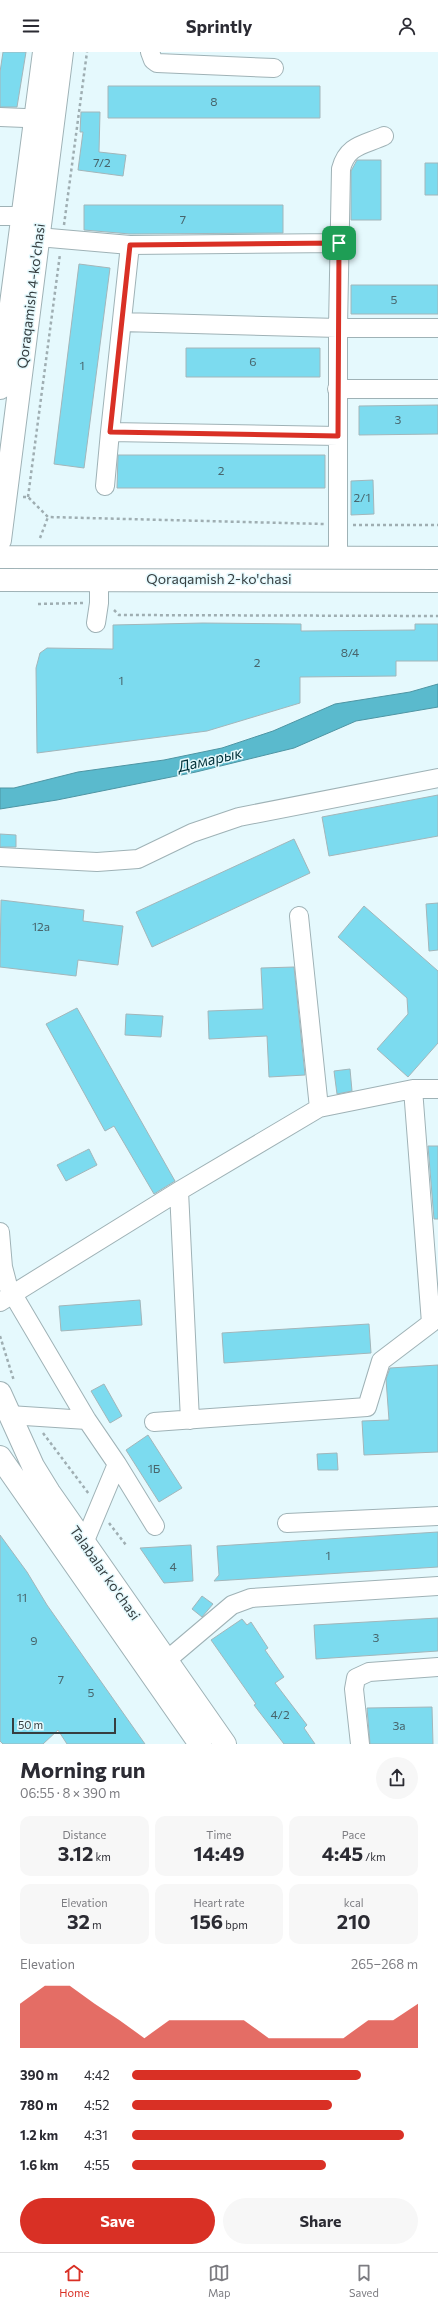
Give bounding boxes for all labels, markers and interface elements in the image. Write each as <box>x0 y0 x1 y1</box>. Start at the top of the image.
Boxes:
icon: menu <box>20 15 42 37</box>
text: Sprintly <box>186 15 252 37</box>
icon: person <box>396 15 418 37</box>
house number: 8 <box>210 94 218 108</box>
house number: 7/2 <box>93 155 111 169</box>
house number: 7 <box>180 212 186 226</box>
street label: Qoraqamish 4-ko'chasi <box>13 222 48 369</box>
pin <box>322 226 356 260</box>
icon: arrive <box>328 232 350 254</box>
house number: 5 <box>391 292 398 306</box>
house number: 6 <box>249 354 257 368</box>
house number: 1 <box>79 358 85 372</box>
house number: 3 <box>395 412 402 426</box>
house number: 2 <box>218 463 225 477</box>
house number: 2/1 <box>353 490 371 504</box>
street label: Qoraqamish 2-ko'chasi <box>146 570 292 587</box>
house number: 8/4 <box>341 645 359 659</box>
house number: 2 <box>254 655 261 669</box>
house number: 1 <box>118 673 124 687</box>
water label: Дамарык <box>174 743 245 776</box>
house number: 12a <box>32 919 50 933</box>
house number: 1Б <box>148 1461 161 1475</box>
street label: Talabalar ko'chasi <box>66 1522 144 1623</box>
house number: 1 <box>325 1548 331 1562</box>
house number: 4 <box>169 1559 177 1573</box>
house number: 11 <box>17 1590 27 1604</box>
house number: 3 <box>373 1630 380 1644</box>
house number: 9 <box>30 1633 38 1647</box>
house number: 7 <box>58 1672 64 1686</box>
house number: 5 <box>88 1685 95 1699</box>
house number: 4/2 <box>270 1707 290 1721</box>
scale bar <box>12 1716 116 1735</box>
text: 50 m <box>18 1718 43 1731</box>
house number: 3a <box>392 1718 406 1732</box>
text: Morning run <box>20 1756 146 1783</box>
button: share <box>376 1757 418 1799</box>
text: 06:55 · 8 × 390 m <box>20 1785 120 1801</box>
text: Distance <box>62 1828 106 1841</box>
text: Time <box>206 1828 232 1841</box>
text: Pace <box>342 1828 366 1841</box>
text: 3.12 <box>58 1841 93 1865</box>
text: 14:49 <box>193 1841 245 1865</box>
text: 4:45 <box>322 1841 363 1865</box>
text: km <box>93 1850 111 1863</box>
text: /km <box>363 1850 386 1863</box>
text: Elevation <box>61 1896 108 1909</box>
text: Heart rate <box>193 1896 245 1909</box>
text: kcal <box>344 1896 364 1909</box>
text: 32 <box>67 1909 90 1933</box>
text: 156 <box>190 1909 223 1933</box>
text: 210 <box>337 1909 371 1933</box>
text: m <box>90 1918 102 1931</box>
text: bpm <box>223 1918 248 1931</box>
text: Elevation <box>20 1956 75 1972</box>
text: 265–268 m <box>351 1956 418 1972</box>
text: 390 m <box>20 2067 58 2083</box>
text: 4:42 <box>84 2067 110 2083</box>
text: 780 m <box>20 2097 58 2113</box>
text: 4:52 <box>84 2097 110 2113</box>
text: 1.2 km <box>20 2127 58 2143</box>
text: 4:31 <box>84 2127 108 2143</box>
text: 1.6 km <box>20 2157 58 2173</box>
text: 4:55 <box>84 2157 110 2173</box>
button: Save <box>20 2198 215 2244</box>
button: Share <box>223 2198 418 2244</box>
tab: Home <box>59 2262 89 2299</box>
tab: Map <box>208 2262 231 2299</box>
tab: Saved <box>349 2262 379 2299</box>

